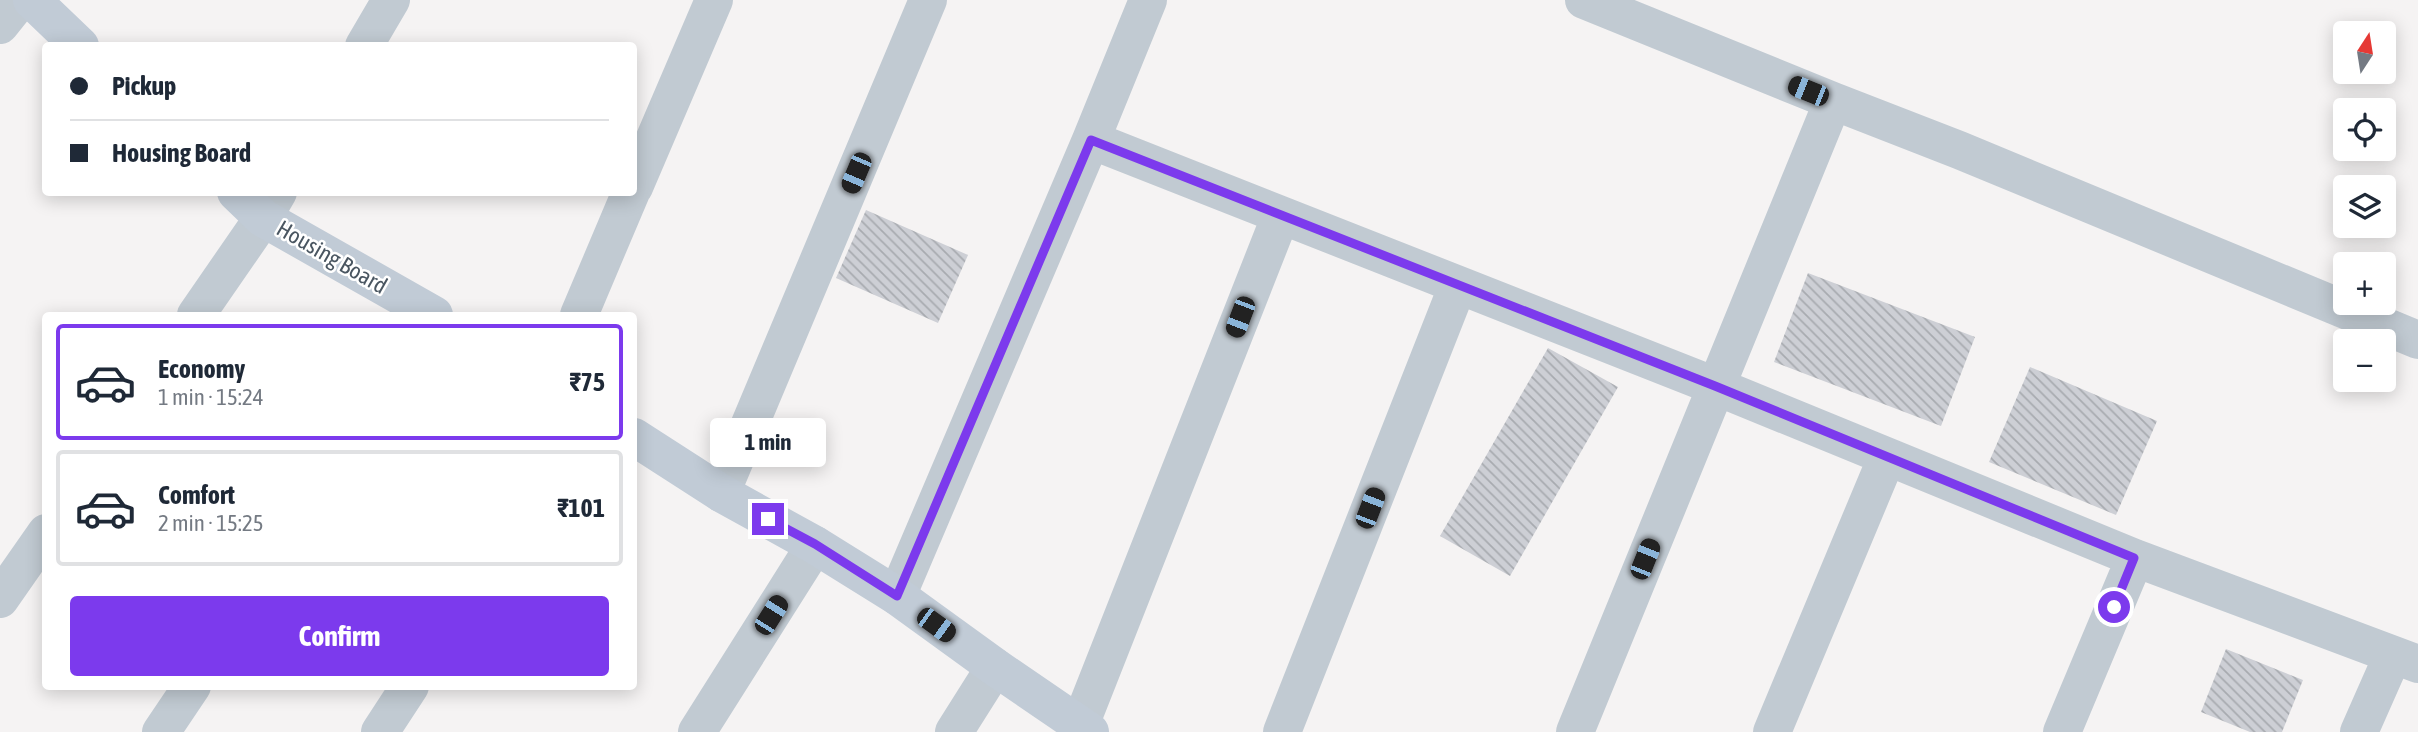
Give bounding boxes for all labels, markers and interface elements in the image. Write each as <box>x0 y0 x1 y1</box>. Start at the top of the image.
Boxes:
north arrow <box>2333 21 2396 84</box>
map controls <box>2333 21 2396 392</box>
text: Pickup <box>112 71 176 101</box>
car <box>1785 73 1832 109</box>
button: locate <box>2333 98 2396 161</box>
text: Housing Board <box>112 138 251 168</box>
car <box>839 150 874 196</box>
button: layers <box>2333 175 2396 238</box>
street label: Housing Board <box>272 215 392 299</box>
button: + <box>2333 252 2396 315</box>
car <box>1223 294 1258 340</box>
button: − <box>2333 329 2396 392</box>
icon: car <box>74 351 137 414</box>
text: Economy <box>158 354 245 384</box>
text: ₹75 <box>569 367 605 397</box>
text: 1 min · 15:24 <box>158 384 264 410</box>
callout: 1 min <box>710 418 826 466</box>
text: 1 min <box>745 429 791 455</box>
icon: car <box>74 477 137 540</box>
text: Comfort <box>158 480 235 510</box>
car <box>1353 485 1388 531</box>
text: ₹101 <box>557 493 605 523</box>
route end <box>752 503 784 535</box>
text: 2 min · 15:25 <box>158 510 264 536</box>
car <box>1628 536 1663 582</box>
route start <box>2098 591 2130 623</box>
car <box>751 592 792 638</box>
button: Confirm <box>70 596 609 676</box>
car <box>913 604 960 646</box>

